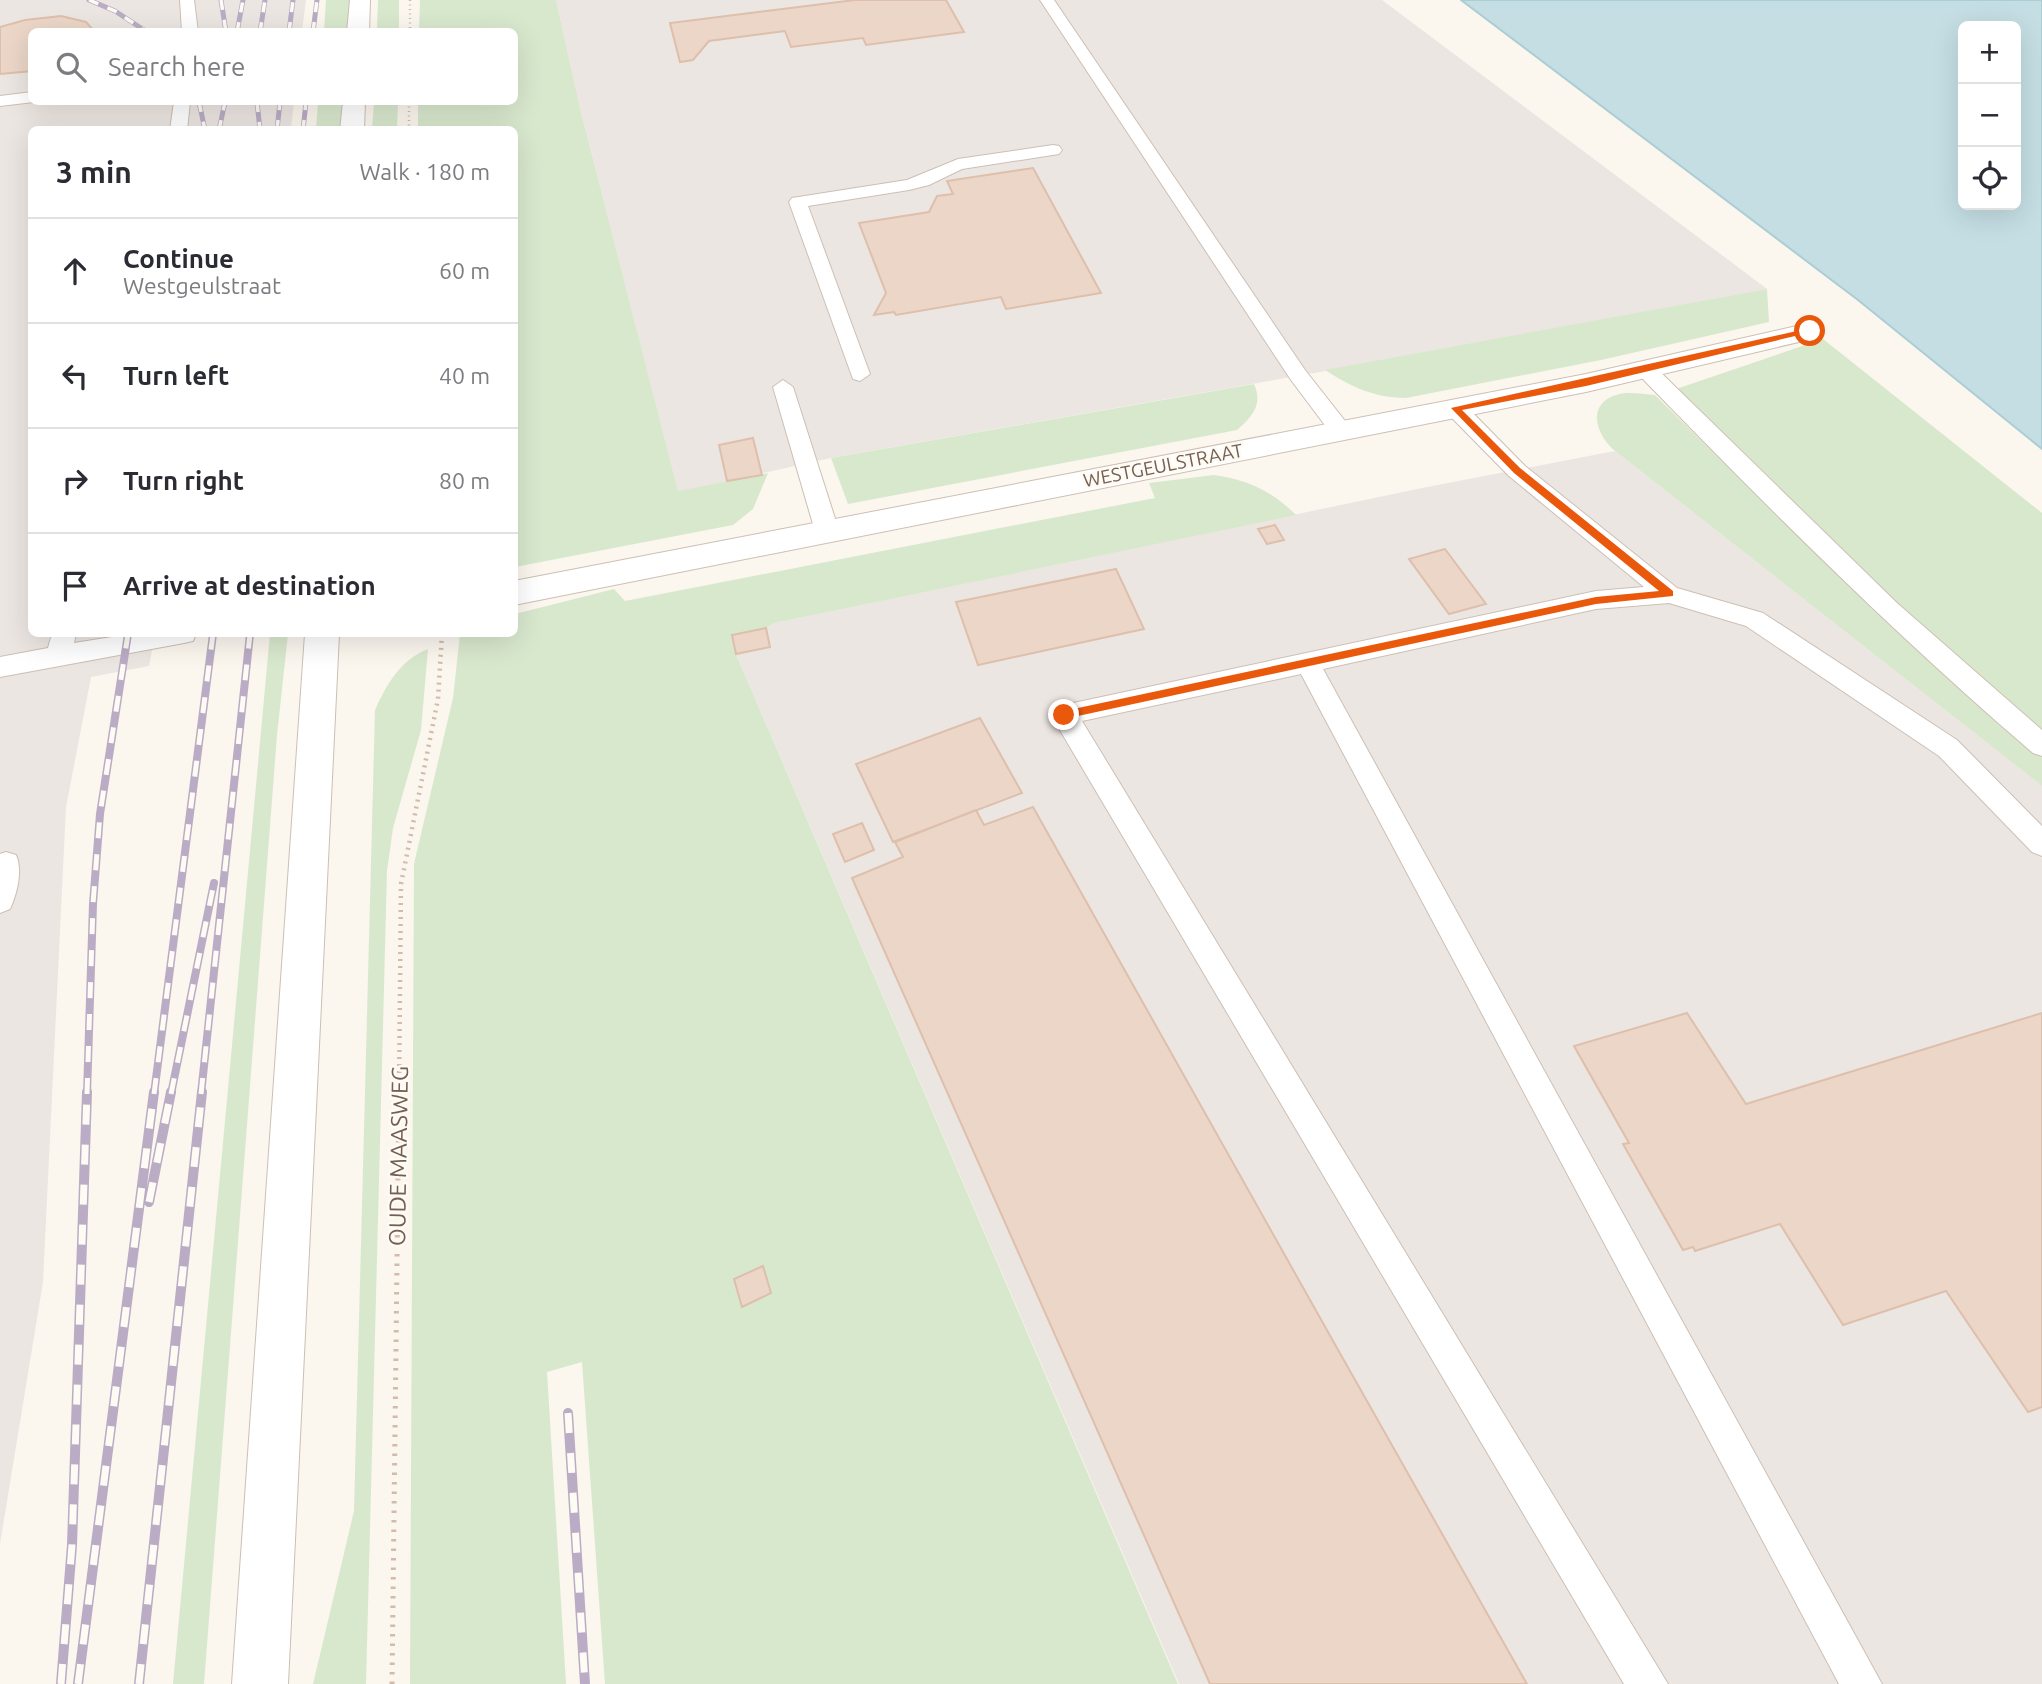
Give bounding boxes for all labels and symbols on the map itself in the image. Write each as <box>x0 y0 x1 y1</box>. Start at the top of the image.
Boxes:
route start <box>1794 315 1825 346</box>
street label: WESTGEULSTRAAT <box>1081 439 1245 491</box>
route end <box>1048 699 1079 730</box>
street label: OUDE MAASWEG <box>384 1066 412 1246</box>

